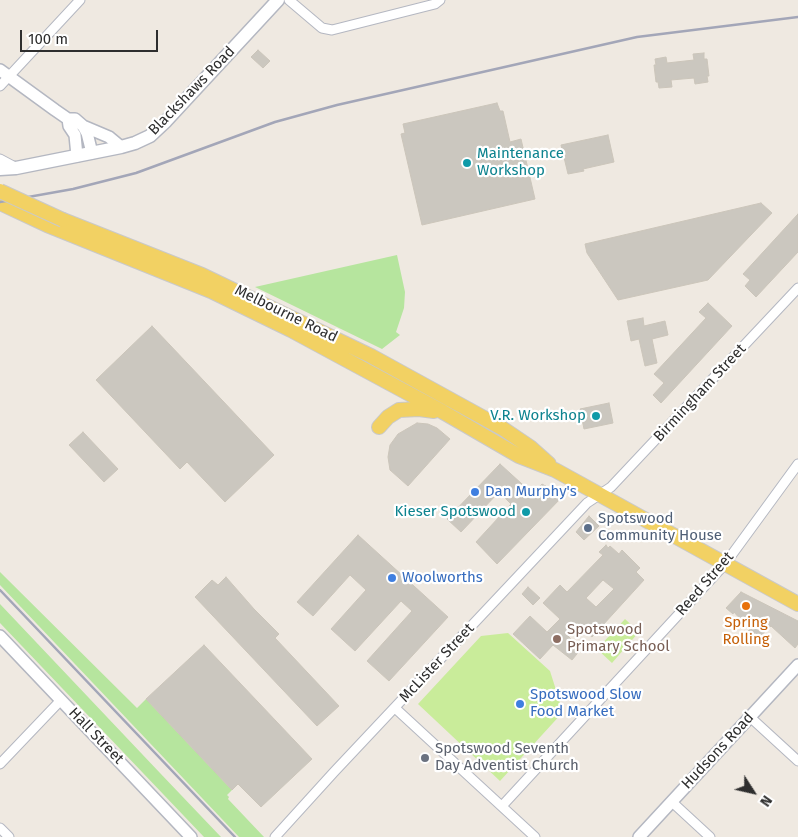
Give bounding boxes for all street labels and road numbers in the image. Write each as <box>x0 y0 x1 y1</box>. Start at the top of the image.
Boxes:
street label: Blackshaws Road <box>145 43 239 139</box>
street label: Melbourne Road <box>232 281 340 347</box>
street label: Birmingham Street <box>650 340 750 446</box>
street label: Reed Street <box>672 548 738 620</box>
street label: McLister Street <box>396 620 478 706</box>
street label: Hall Street <box>65 704 127 768</box>
street label: Hudsons Road <box>678 709 758 793</box>

